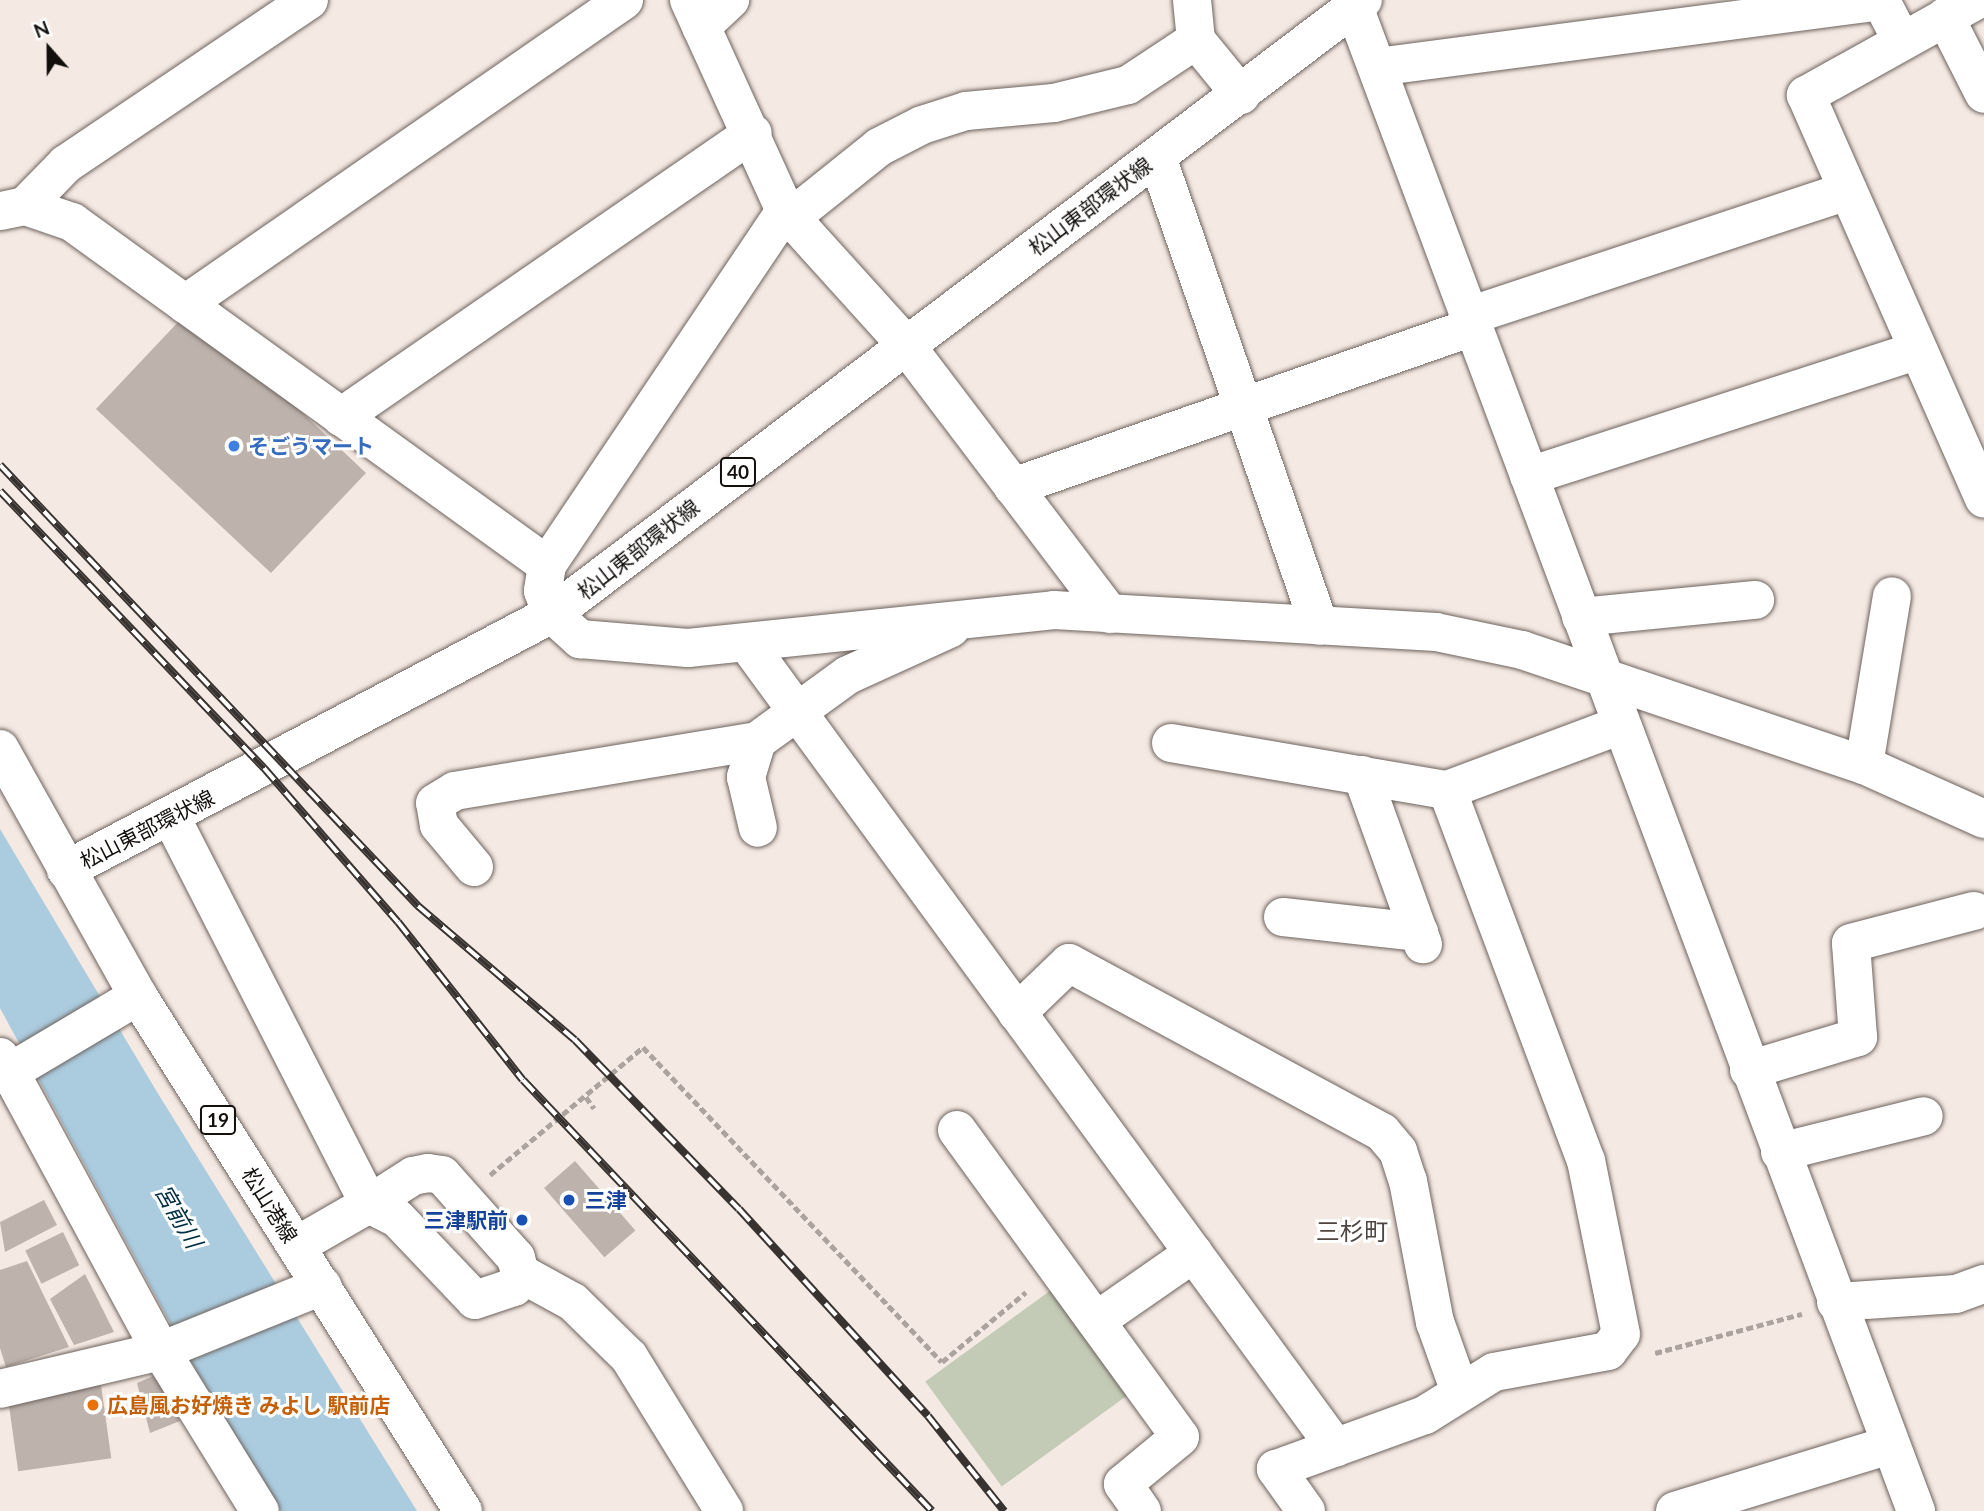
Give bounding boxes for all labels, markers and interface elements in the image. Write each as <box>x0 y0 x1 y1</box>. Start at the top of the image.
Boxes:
north arrow <box>14 14 84 84</box>
text: N <box>30 16 52 42</box>
street label: 松山東部環状線 <box>1024 152 1156 260</box>
place label: そごうマート <box>248 433 374 459</box>
marker: そごうマート <box>226 438 242 454</box>
road number: 40 <box>719 457 757 488</box>
street label: 松山東部環状線 <box>572 494 704 604</box>
street label: 松山東部環状線 <box>76 784 218 874</box>
road number: 19 <box>199 1104 237 1136</box>
street label: 松山港線 <box>237 1163 303 1247</box>
water label: 宮前川 <box>150 1179 208 1253</box>
place label: 三津 <box>585 1187 627 1213</box>
marker: 三津 <box>559 1190 579 1210</box>
place label: 三津駅前 <box>424 1207 508 1233</box>
marker: 三津駅前 <box>514 1212 530 1228</box>
district label: 三杉町 <box>1316 1217 1388 1245</box>
place label: 広島風お好焼き みよし 駅前店 <box>107 1392 390 1418</box>
marker: 広島風お好焼き みよし 駅前店 <box>85 1397 101 1413</box>

